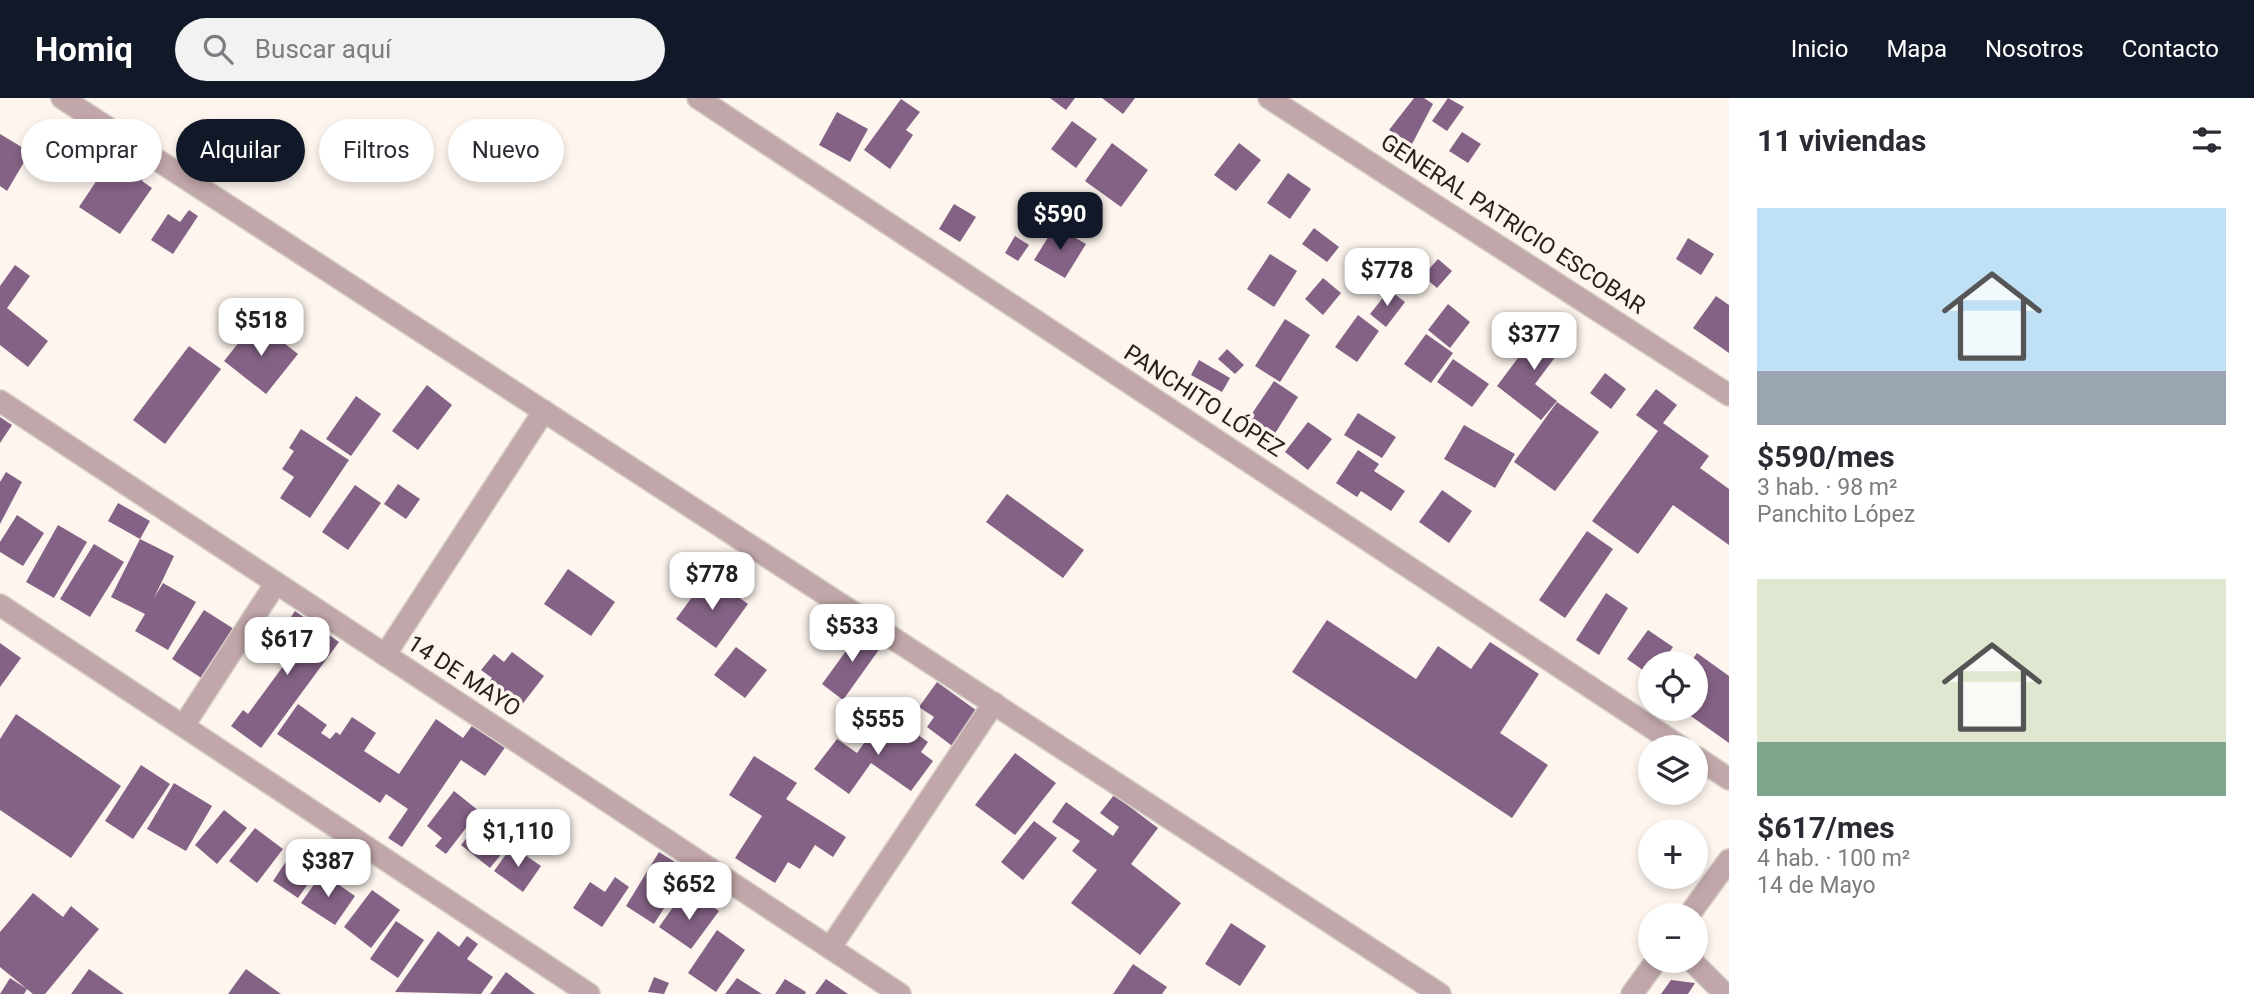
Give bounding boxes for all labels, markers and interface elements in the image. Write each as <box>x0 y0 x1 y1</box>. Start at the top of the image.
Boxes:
search box <box>175 18 665 81</box>
text: Homiq <box>35 30 133 69</box>
icon: search <box>199 30 237 68</box>
text: Buscar aquí <box>255 34 392 64</box>
text: Inicio <box>1791 35 1848 63</box>
text: Mapa <box>1886 35 1947 63</box>
text: Nosotros <box>1985 35 2084 63</box>
text: Contacto <box>2122 35 2219 63</box>
chip: Comprar <box>21 119 162 182</box>
chip: Alquilar <box>176 119 305 182</box>
chip: Filtros <box>319 119 434 182</box>
chip: Nuevo <box>448 119 564 182</box>
icon: filters <box>2188 121 2226 159</box>
text: 11 viviendas <box>1757 123 1927 158</box>
street label: GENERAL PATRICIO ESCOBAR <box>1376 128 1650 320</box>
pin: $590 <box>1019 192 1101 252</box>
text: $590 <box>1034 201 1086 228</box>
pin: $778 <box>1346 248 1428 308</box>
icon: home <box>1929 253 2055 379</box>
text: $778 <box>1361 257 1413 284</box>
pin: $518 <box>220 299 302 358</box>
text: $518 <box>235 307 287 334</box>
pin: $377 <box>1493 313 1575 372</box>
text: $377 <box>1508 321 1560 348</box>
street label: PANCHITO LÓPEZ <box>1119 338 1290 463</box>
text: $590/mes <box>1757 439 1895 474</box>
text: 3 hab. · 98 m² <box>1757 474 1897 501</box>
text: Panchito López <box>1757 501 1915 528</box>
pin: $778 <box>671 552 753 612</box>
text: $778 <box>686 561 738 588</box>
pin: $533 <box>811 604 893 664</box>
text: $533 <box>826 613 878 640</box>
pin: $617 <box>246 618 328 677</box>
icon: home <box>1929 624 2055 750</box>
text: $617 <box>261 626 313 653</box>
street label: 14 DE MAYO <box>403 630 525 722</box>
map controls <box>1638 651 1708 973</box>
button: locate <box>1638 651 1708 721</box>
pin: $555 <box>837 698 919 757</box>
text: $555 <box>852 706 904 733</box>
button: layers <box>1638 735 1708 805</box>
pin: $1,110 <box>461 810 575 869</box>
text: $617/mes <box>1757 810 1895 845</box>
text: $1,110 <box>482 818 554 845</box>
button: + <box>1638 819 1708 889</box>
pin: $387 <box>287 840 369 899</box>
text: 4 hab. · 100 m² <box>1757 845 1910 872</box>
text: $387 <box>302 848 354 875</box>
pin: $652 <box>648 862 730 922</box>
text: $652 <box>663 871 715 898</box>
text: 14 de Mayo <box>1757 872 1876 899</box>
button: − <box>1638 903 1708 973</box>

